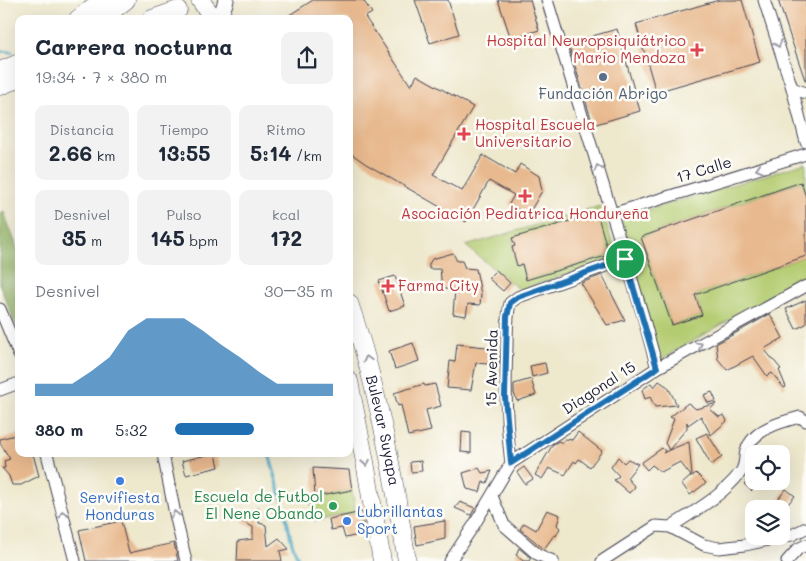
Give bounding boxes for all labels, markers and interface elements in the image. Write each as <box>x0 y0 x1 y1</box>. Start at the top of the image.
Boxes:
place label: Hospital Neuropsiquiátrico Mario Mendoza <box>486 30 686 67</box>
text: Carrera nocturna <box>35 32 233 61</box>
button: share <box>281 32 333 84</box>
one-way arrow <box>772 40 782 48</box>
marker: Hospital Neuropsiquiátrico Mario Mendoza <box>690 43 704 57</box>
text: 19:34 · 7 × 380 m <box>35 66 167 87</box>
marker: Fundación Abrigo <box>597 71 609 83</box>
place label: Fundación Abrigo <box>539 83 668 103</box>
place label: Hospital Escuela Universitario <box>475 114 596 151</box>
text: Distancia <box>50 120 114 139</box>
text: Tiempo <box>160 120 208 139</box>
text: Ritmo <box>267 120 305 139</box>
marker: Hospital Escuela Universitario <box>457 127 471 141</box>
text: 2.66 <box>49 139 92 166</box>
text: 13:55 <box>157 139 211 166</box>
text: 5:14 <box>250 139 292 166</box>
text: km <box>92 146 115 165</box>
text: /km <box>292 146 322 165</box>
street label: 17 Calle <box>674 151 734 187</box>
one-way arrow <box>756 163 764 173</box>
one-way arrow <box>593 164 603 172</box>
marker: Asociación Pediatrica Hondureña <box>518 189 532 203</box>
place label: Asociación Pediatrica Hondureña <box>401 203 649 223</box>
text: Desnivel <box>54 205 110 224</box>
text: Pulso <box>167 205 201 224</box>
text: kcal <box>272 205 300 224</box>
text: 35 <box>62 224 87 251</box>
text: 145 <box>150 224 185 251</box>
text: 172 <box>270 224 302 251</box>
text: m <box>87 231 102 250</box>
text: bpm <box>185 231 218 250</box>
pin <box>604 238 646 280</box>
icon: arrive <box>611 245 639 273</box>
place label: Farma City <box>398 275 479 295</box>
text: Desnivel <box>35 280 100 301</box>
text: 30–35 m <box>264 280 333 301</box>
marker: Farma City <box>382 280 394 292</box>
street label: 15 Avenida <box>480 329 502 407</box>
one-way arrow <box>694 341 703 351</box>
one-way arrow <box>362 355 372 364</box>
street label: Diagonal 15 <box>558 356 639 418</box>
street label: Bulevar Suyapa <box>362 373 405 487</box>
text: 380 m <box>35 419 83 440</box>
text: 5:32 <box>115 419 148 440</box>
map controls <box>745 445 790 545</box>
button: locate <box>745 445 790 490</box>
one-way arrow <box>360 459 370 468</box>
marker: Servifiesta Honduras <box>114 475 126 487</box>
place label: Escuela de Futbol El Nene Obando <box>194 486 323 523</box>
place label: Servifiesta Honduras <box>80 487 160 524</box>
marker: Escuela de Futbol El Nene Obando <box>327 500 339 512</box>
button: layers <box>745 500 790 545</box>
place label: Lubrillantas Sport <box>357 501 443 538</box>
one-way arrow <box>58 509 69 518</box>
one-way arrow <box>170 509 180 518</box>
marker: Lubrillantas Sport <box>341 515 353 527</box>

